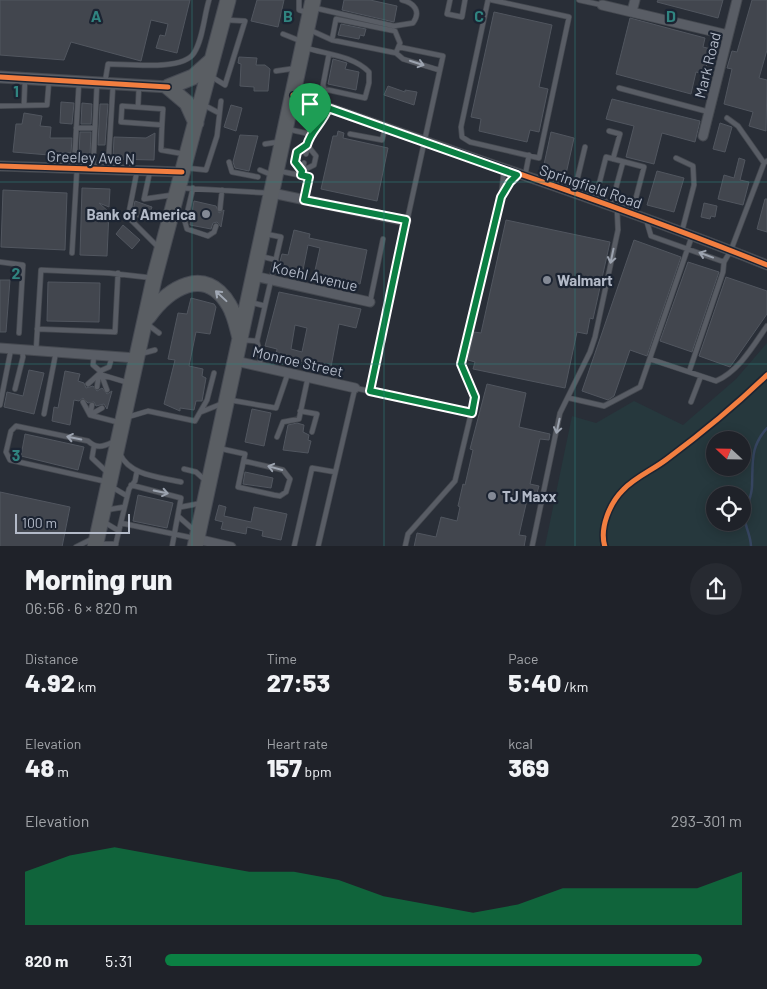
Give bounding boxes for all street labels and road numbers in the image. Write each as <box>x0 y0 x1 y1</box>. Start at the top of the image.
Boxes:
street label: Mark Road <box>690 30 724 100</box>
street label: Greeley Ave N <box>46 146 136 168</box>
street label: Springfield Road <box>537 160 645 212</box>
street label: Koehl Avenue <box>270 257 360 295</box>
street label: Monroe Street <box>251 342 345 380</box>

